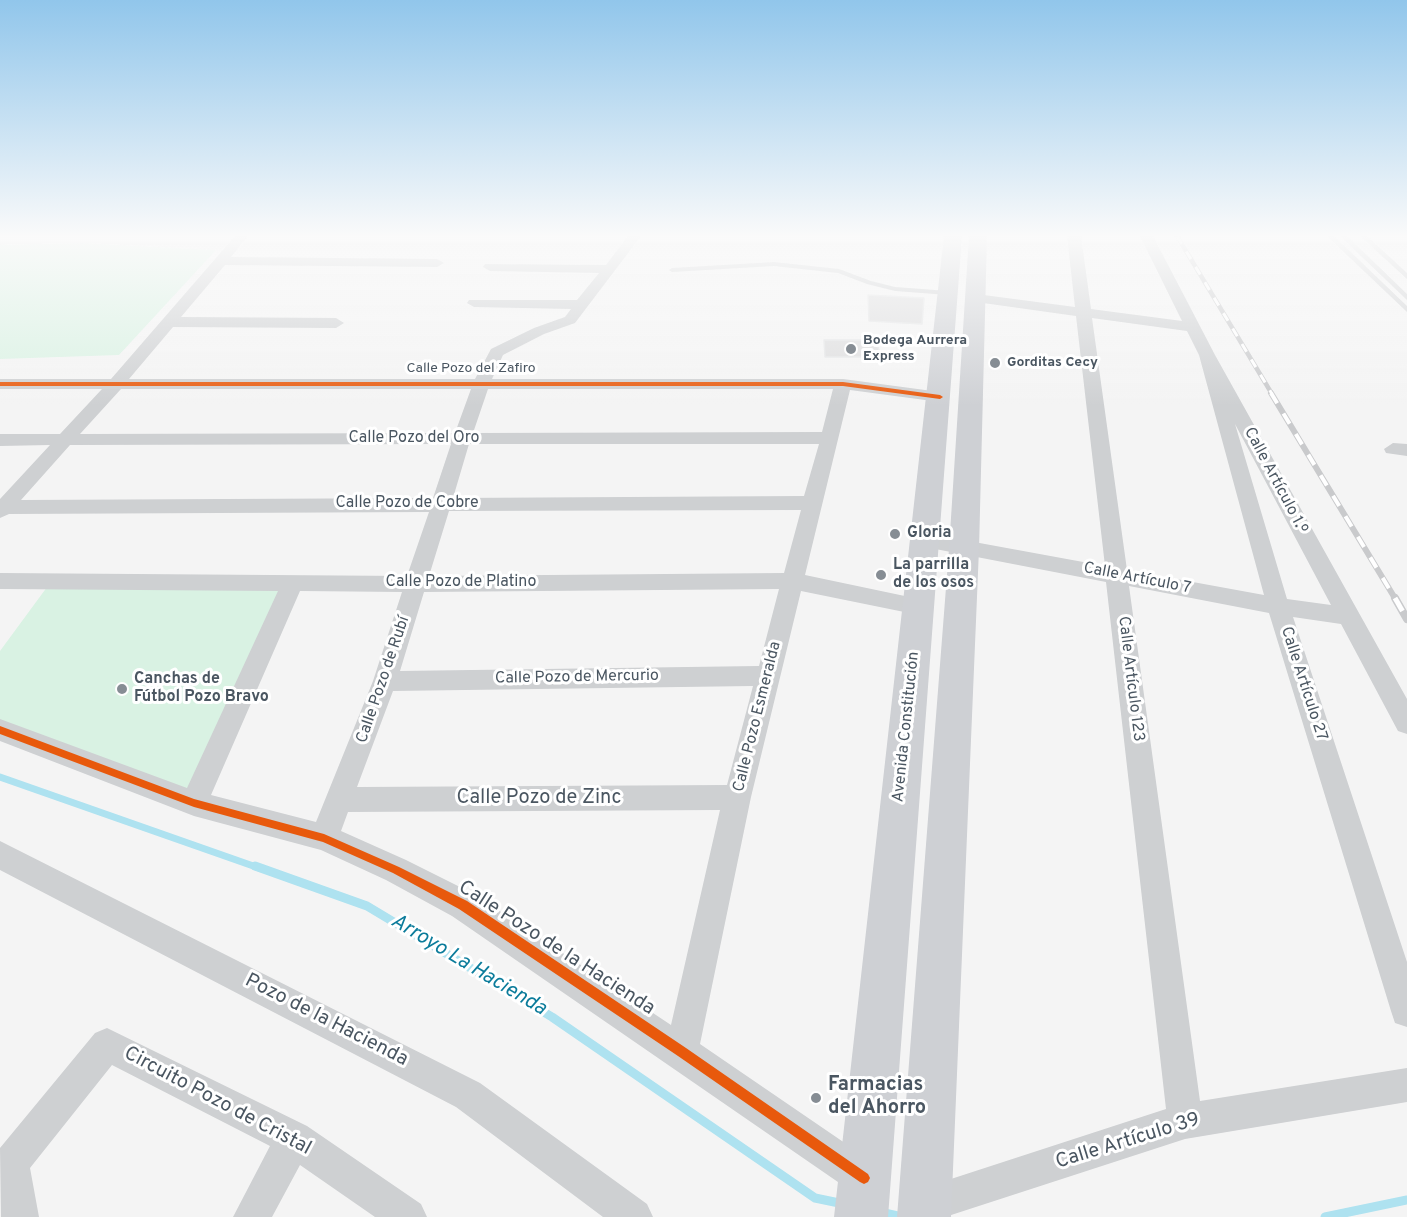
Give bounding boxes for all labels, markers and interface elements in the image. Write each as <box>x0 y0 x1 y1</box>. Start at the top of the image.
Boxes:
place label: Bodega Aurrera Express <box>863 333 967 366</box>
marker: Bodega Aurrera Express <box>844 342 858 356</box>
place label: Gorditas Cecy <box>1007 355 1098 371</box>
marker: Gorditas Cecy <box>988 356 1002 370</box>
street label: Calle Pozo del Zafiro <box>406 361 536 377</box>
street label: Calle Artículo 1.º <box>1239 425 1311 537</box>
street label: Calle Pozo del Oro <box>348 429 480 449</box>
street label: Calle Pozo de Cobre <box>335 494 479 514</box>
place label: Gloria <box>907 524 951 544</box>
marker: Gloria <box>888 527 902 541</box>
place label: La parrilla de los osos <box>893 556 974 594</box>
street label: Calle Artículo 7 <box>1082 559 1192 599</box>
marker: La parrilla de los osos <box>874 568 888 582</box>
street label: Calle Pozo de Platino <box>386 573 536 593</box>
street label: Calle Pozo de Rubí <box>353 614 415 746</box>
street label: Calle Artículo 123 <box>1113 615 1147 743</box>
street label: Calle Artículo 27 <box>1276 625 1330 743</box>
street label: Calle Pozo Esmeralda <box>730 640 786 794</box>
street label: Avenida Constitución <box>890 651 924 803</box>
street label: Calle Pozo de Mercurio <box>495 667 659 689</box>
place label: Canchas de Fútbol Pozo Bravo <box>134 670 269 708</box>
marker: Canchas de Fútbol Pozo Bravo <box>115 682 129 696</box>
street label: Calle Pozo de Zinc <box>456 787 622 811</box>
street label: Calle Pozo de la Hacienda <box>453 876 659 1022</box>
water label: Arroyo La Hacienda <box>386 910 550 1022</box>
street label: Pozo de la Hacienda <box>240 969 412 1073</box>
street label: Circuito Pozo de Cristal <box>119 1042 315 1162</box>
place label: Farmacias del Ahorro <box>828 1074 926 1121</box>
marker: Farmacias del Ahorro <box>809 1091 823 1105</box>
street label: Calle Artículo 39 <box>1053 1109 1203 1175</box>

